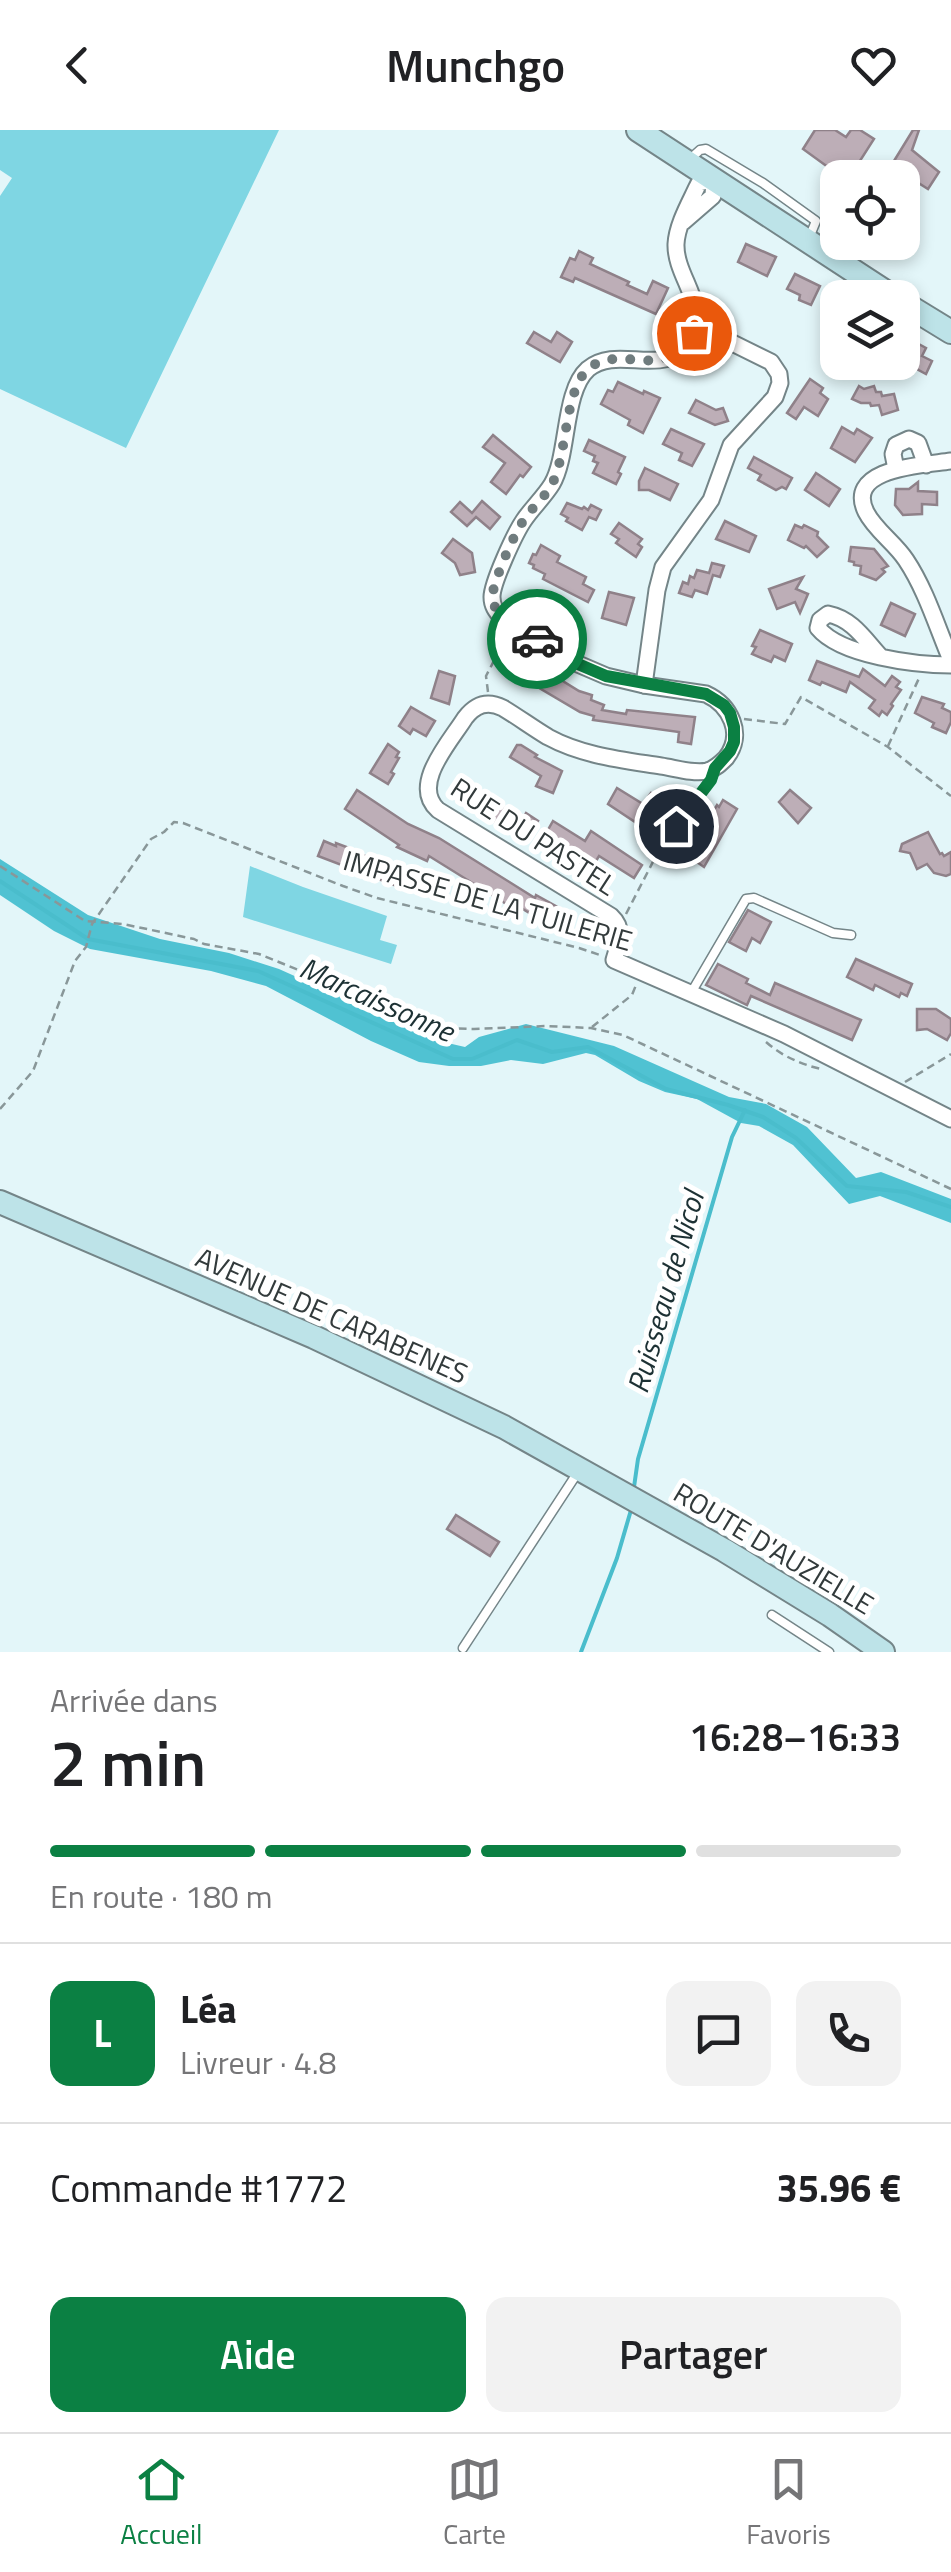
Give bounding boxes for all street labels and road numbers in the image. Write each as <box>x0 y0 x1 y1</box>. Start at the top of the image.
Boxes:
street label: RUE DU PASTEL <box>443 766 626 906</box>
street label: IMPASSE DE LA TUILERIE <box>338 838 638 962</box>
street label: AVENUE DE CARABENES <box>189 1236 475 1394</box>
street label: ROUTE D'AUZIELLE <box>666 1471 882 1625</box>

